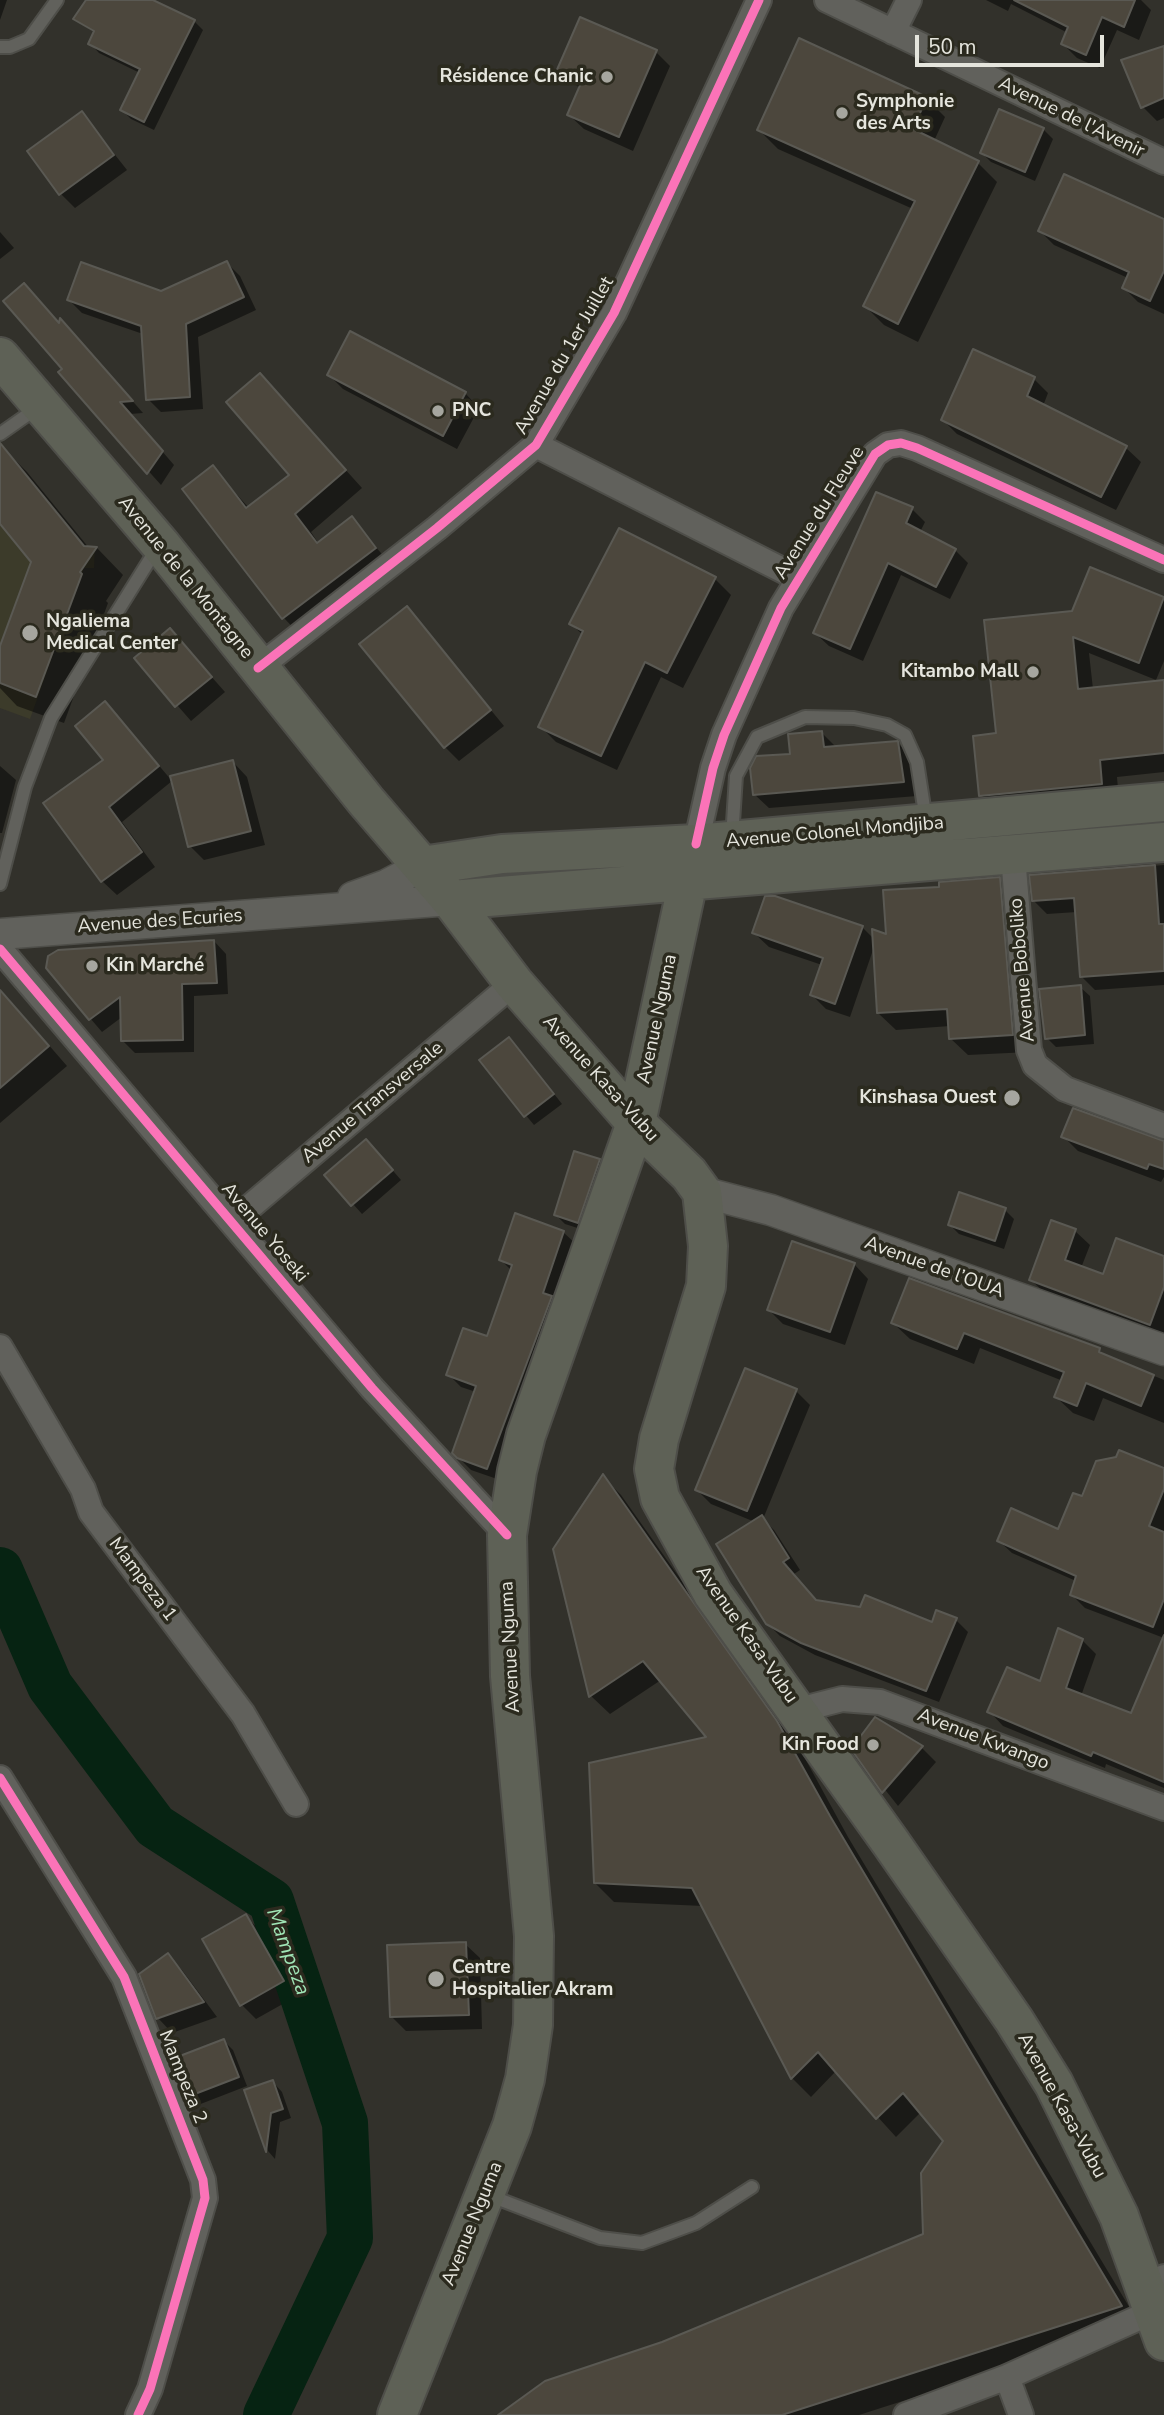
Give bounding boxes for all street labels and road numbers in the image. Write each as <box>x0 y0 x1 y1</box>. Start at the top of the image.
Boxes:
street label: Avenue de l'Avenir <box>994 73 1148 163</box>
street label: Avenue du 1er Juillet <box>511 273 619 439</box>
street label: Avenue du Fleuve <box>770 442 870 584</box>
street label: Avenue de la Montagne <box>112 492 258 664</box>
street label: Avenue Colonel Mondjiba <box>725 812 945 854</box>
street label: Avenue Boboliko <box>1005 897 1041 1043</box>
street label: Avenue des Ecuries <box>77 905 243 939</box>
street label: Avenue Nguma <box>633 952 683 1086</box>
street label: Avenue Kasa-Vubu <box>537 1011 663 1147</box>
street label: Avenue Transversale <box>298 1037 448 1169</box>
street label: Avenue Yoseki <box>216 1179 312 1287</box>
street label: Avenue de l’OUA <box>861 1232 1007 1304</box>
street label: Mampeza 1 <box>103 1534 181 1626</box>
street label: Avenue Kasa-Vubu <box>690 1562 802 1708</box>
street label: Avenue Nguma <box>496 1581 526 1713</box>
street label: Avenue Kwango <box>914 1704 1052 1776</box>
street label: Mampeza 2 <box>153 2027 211 2127</box>
street label: Avenue Kasa-Vubu <box>1012 2029 1110 2183</box>
street label: Avenue Nguma <box>438 2159 508 2289</box>

